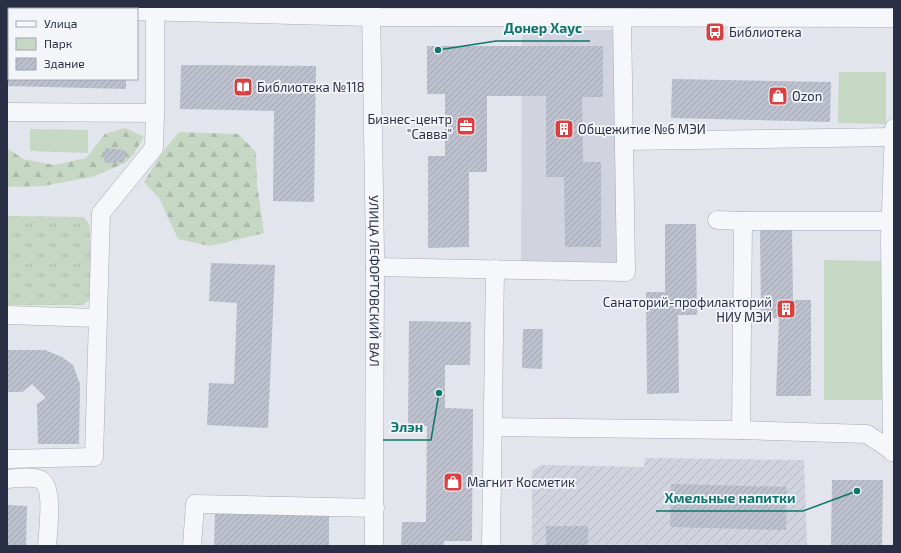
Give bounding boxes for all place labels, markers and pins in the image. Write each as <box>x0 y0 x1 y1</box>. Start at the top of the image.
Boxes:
callout: Донер Хаус <box>496 15 590 41</box>
bus stop icon: Библиотека <box>704 21 726 43</box>
place label: Библиотека <box>729 24 802 40</box>
library icon: Библиотека №118 <box>232 76 254 98</box>
place label: Библиотека №118 <box>257 79 365 95</box>
shop icon: Ozon <box>767 85 789 107</box>
place label: Ozon <box>792 88 822 104</box>
place label: Бизнес-центр "Савва" <box>367 111 452 142</box>
office icon: Бизнес-центр "Савва" <box>455 115 477 137</box>
building icon: Общежитие №6 МЭИ <box>553 118 575 140</box>
place label: Общежитие №6 МЭИ <box>578 121 706 137</box>
place label: Санаторий-профилакторий НИУ МЭИ <box>603 294 772 325</box>
building icon: Санаторий-профилакторий НИУ МЭИ <box>775 298 797 320</box>
callout: Элэн <box>383 414 431 440</box>
shop icon: Магнит Косметик <box>442 471 464 493</box>
place label: Магнит Косметик <box>467 474 575 490</box>
callout: Хмельные напитки <box>656 485 803 511</box>

